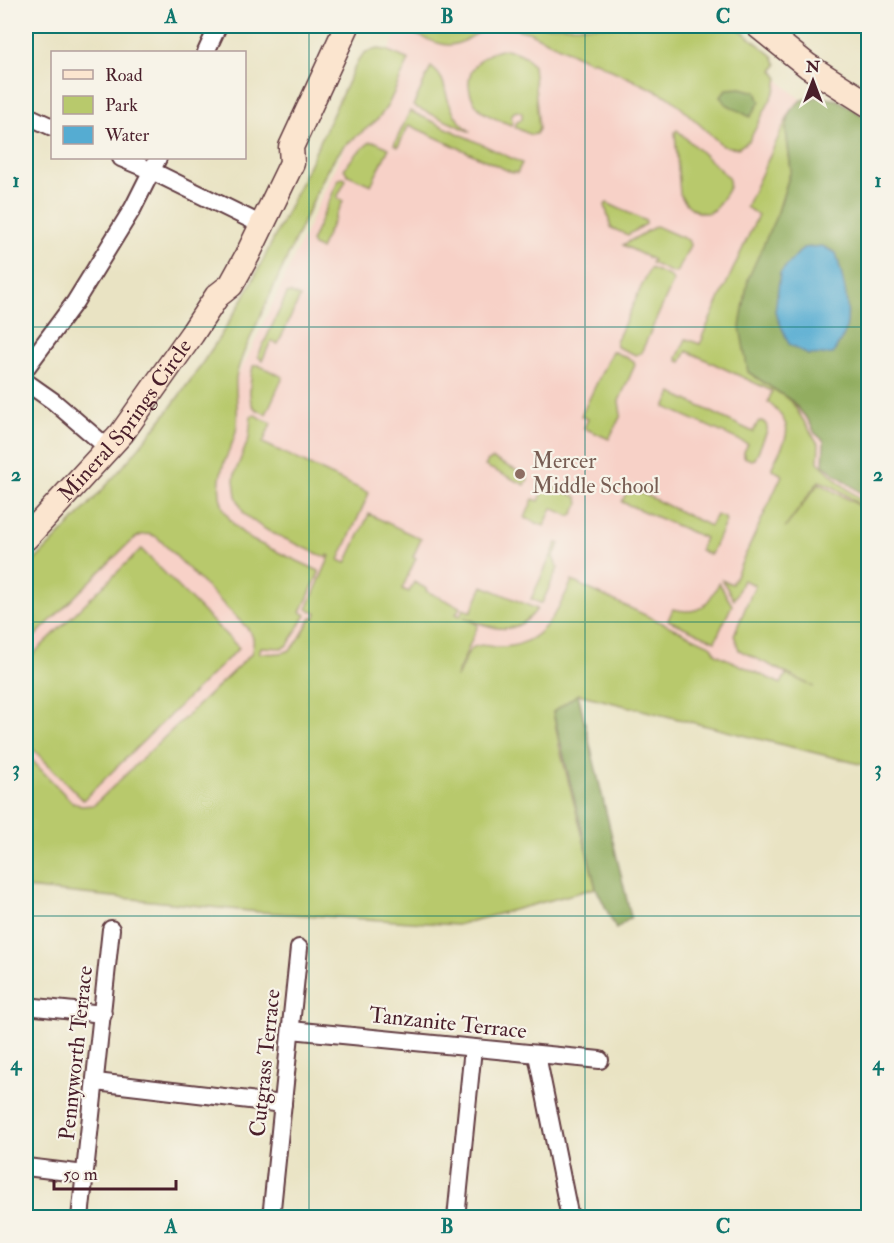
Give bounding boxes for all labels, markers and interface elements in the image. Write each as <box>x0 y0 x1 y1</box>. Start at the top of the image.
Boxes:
text: A <box>164 4 178 29</box>
text: B <box>440 4 454 29</box>
text: C <box>716 4 730 29</box>
legend <box>51 51 246 159</box>
north arrow <box>783 51 843 111</box>
text: N <box>805 57 821 77</box>
text: Road <box>105 64 143 87</box>
text: Park <box>105 94 138 117</box>
text: Water <box>104 124 149 147</box>
text: 1 <box>12 168 20 193</box>
text: 1 <box>874 168 882 193</box>
street label: Mineral Springs Circle <box>52 333 198 508</box>
place label: Mercer Middle School <box>532 447 660 500</box>
text: 2 <box>11 462 21 487</box>
text: 2 <box>873 462 883 487</box>
marker: Mercer Middle School <box>513 467 527 481</box>
text: 3 <box>12 756 20 781</box>
text: 3 <box>874 756 882 781</box>
street label: Pennyworth Terrace <box>53 964 99 1142</box>
street label: Cutgrass Terrace <box>243 988 287 1138</box>
street label: Tanzanite Terrace <box>368 1001 528 1045</box>
text: 4 <box>10 1051 23 1076</box>
text: 4 <box>872 1051 885 1076</box>
scale bar <box>54 1153 176 1191</box>
text: 50 m <box>63 1163 98 1186</box>
text: A <box>164 1214 178 1239</box>
text: B <box>440 1214 454 1239</box>
text: C <box>716 1214 730 1239</box>

